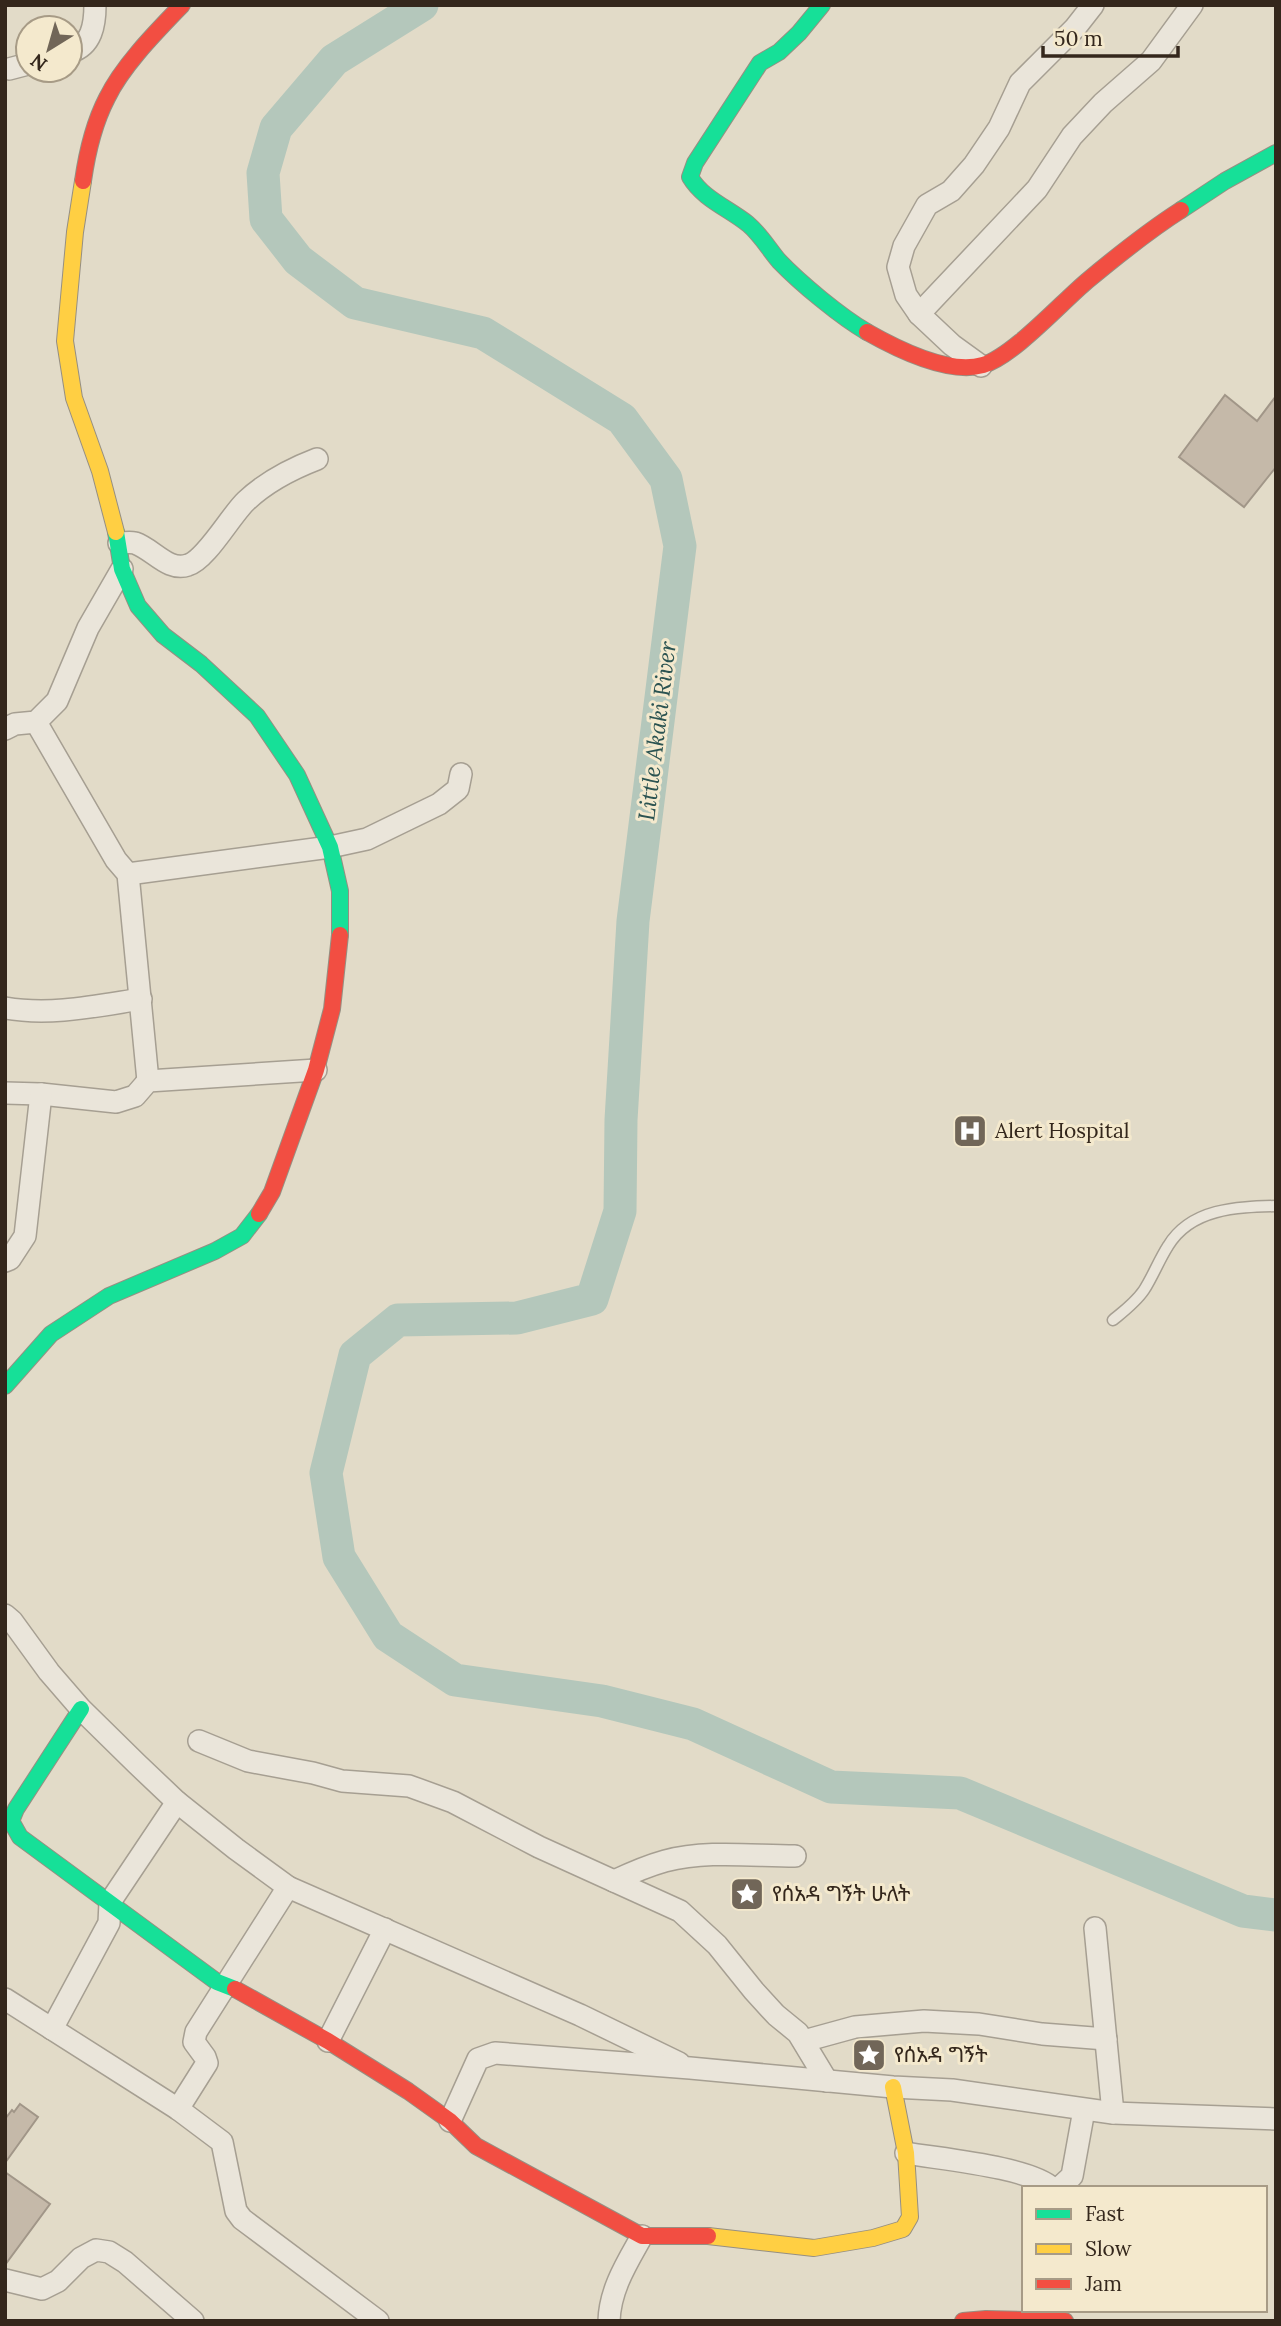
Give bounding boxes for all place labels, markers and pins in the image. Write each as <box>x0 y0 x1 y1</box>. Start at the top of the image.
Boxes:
hospital icon: Alert Hospital <box>951 1112 989 1150</box>
place label: Alert Hospital <box>994 1117 1130 1144</box>
place icon: የሰአዳ ግኝት ሁለት <box>728 1875 766 1913</box>
place label: የሰአዳ ግኝት ሁለት <box>772 1880 911 1907</box>
place icon: የሰአዳ ግኝት <box>850 2036 888 2074</box>
place label: የሰአዳ ግኝት <box>894 2041 988 2068</box>

